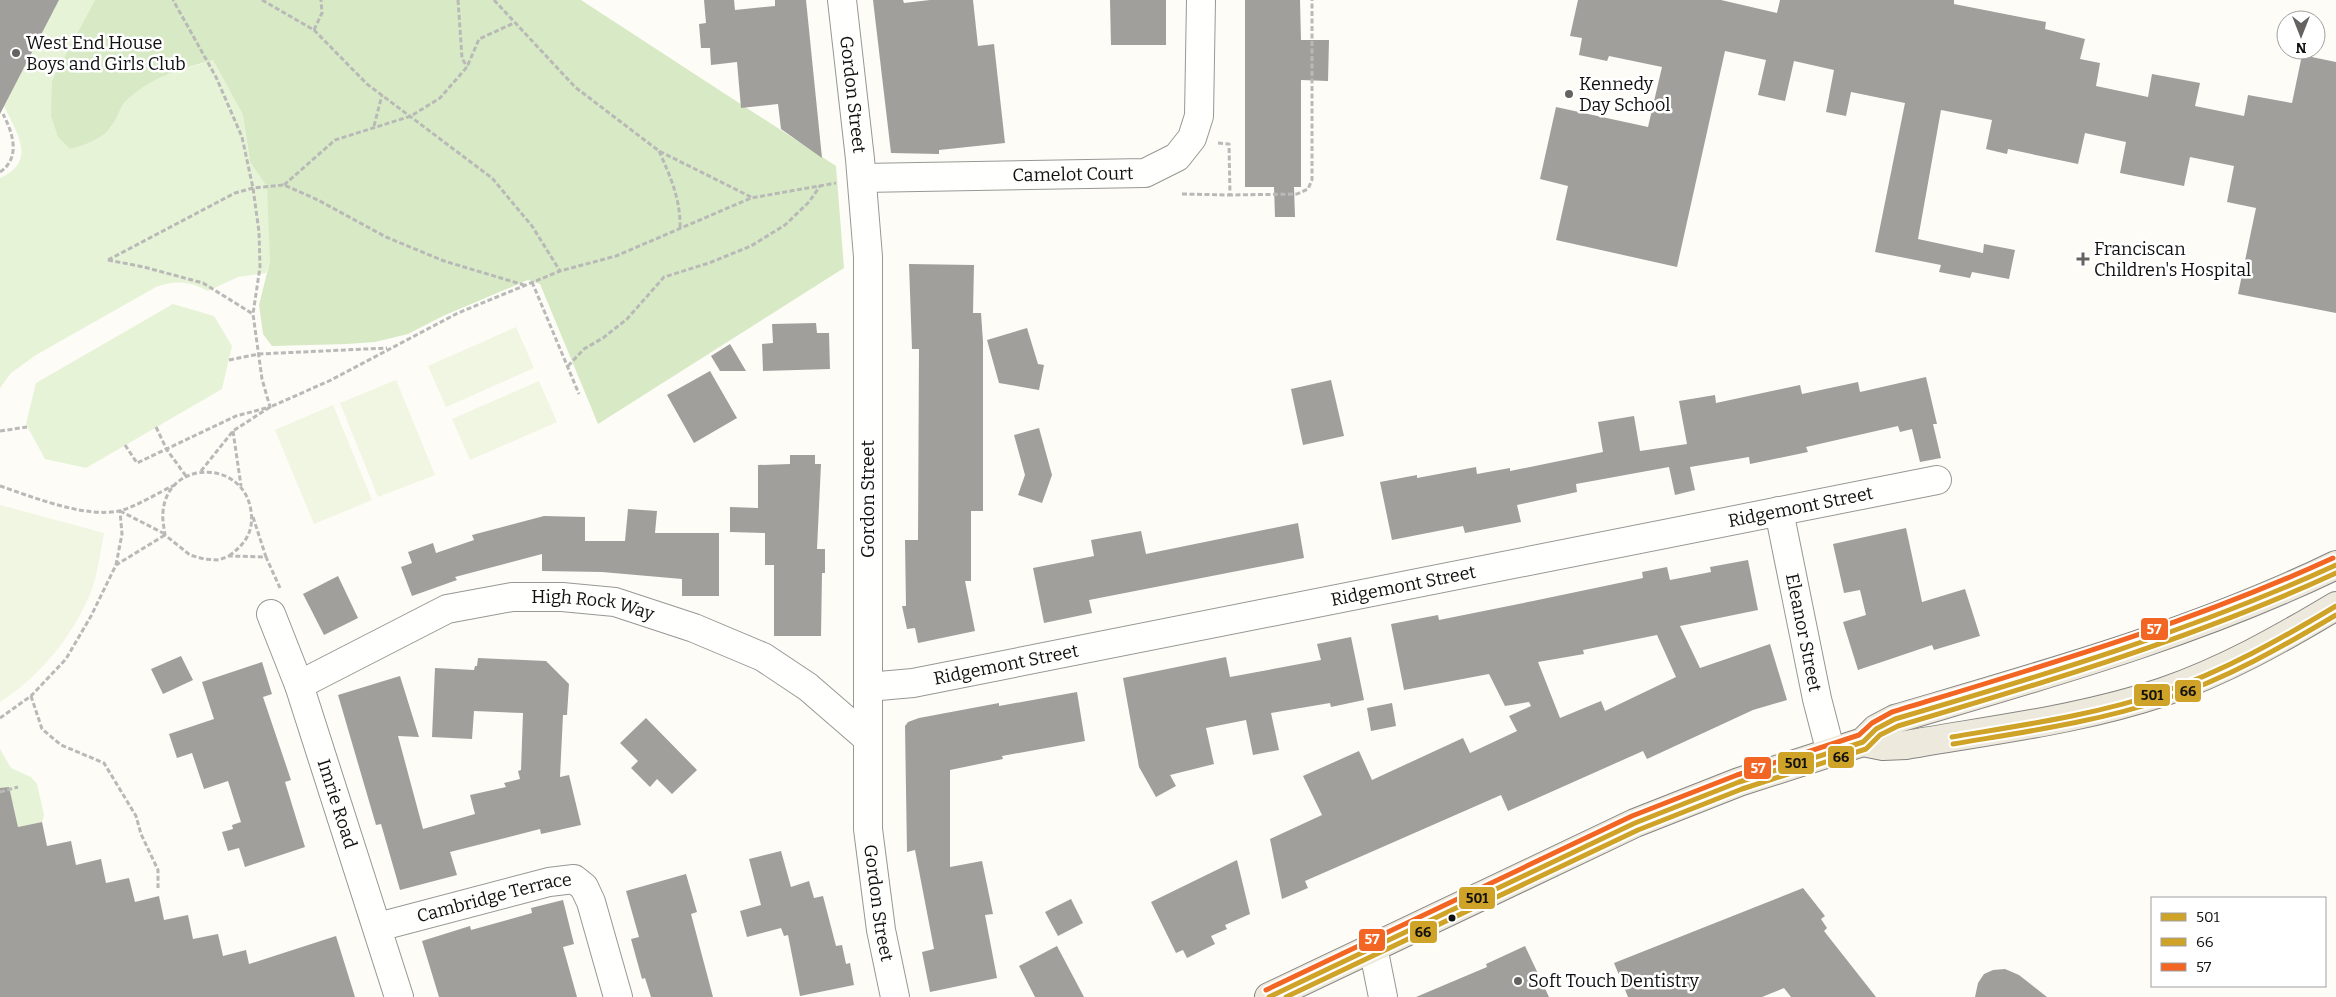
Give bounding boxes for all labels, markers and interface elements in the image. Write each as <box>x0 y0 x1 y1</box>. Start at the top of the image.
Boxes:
north arrow <box>2276 10 2326 60</box>
place label: West End House Boys and Girls Club <box>26 32 186 75</box>
street label: Gordon Street <box>835 34 870 155</box>
text: N <box>2295 39 2306 56</box>
marker: West End House Boys and Girls Club <box>10 47 22 59</box>
place label: Kennedy Day School <box>1579 73 1671 116</box>
marker: Kennedy Day School <box>1563 88 1575 100</box>
street label: Camelot Court <box>1012 162 1134 186</box>
place label: Franciscan Children's Hospital <box>2094 238 2251 281</box>
marker: Franciscan Children's Hospital <box>2076 252 2090 266</box>
street label: Gordon Street <box>857 440 879 558</box>
street label: Ridgemont Street <box>1726 482 1875 532</box>
street label: Ridgemont Street <box>1329 561 1478 611</box>
street label: Eleanor Street <box>1781 571 1826 694</box>
street label: High Rock Way <box>531 586 657 625</box>
line badge: 57 <box>2140 617 2169 641</box>
text: 57 <box>2147 621 2162 638</box>
street label: Ridgemont Street <box>932 639 1081 690</box>
line badge: 66 <box>2174 679 2202 703</box>
line badge: 501 <box>2133 683 2171 707</box>
text: 66 <box>2180 683 2196 700</box>
text: 501 <box>2141 687 2163 704</box>
line badge: 66 <box>1827 745 1855 769</box>
text: 66 <box>1833 749 1849 766</box>
line badge: 501 <box>1777 751 1815 775</box>
text: 501 <box>1785 755 1807 772</box>
street label: Imrie Road <box>312 756 362 851</box>
line badge: 57 <box>1743 756 1772 780</box>
text: 57 <box>1751 760 1766 777</box>
street label: Gordon Street <box>859 843 898 964</box>
street label: Cambridge Terrace <box>414 868 573 927</box>
line badge: 501 <box>1458 886 1496 910</box>
text: 501 <box>1466 890 1488 907</box>
legend <box>2151 897 2326 987</box>
text: 501 <box>2196 908 2220 926</box>
unlabelled marker <box>1447 913 1457 923</box>
line badge: 66 <box>1409 920 1438 944</box>
text: 66 <box>1415 924 1431 941</box>
line badge: 57 <box>1358 928 1386 952</box>
text: 57 <box>1365 931 1380 948</box>
text: 66 <box>2196 933 2214 951</box>
text: 57 <box>2196 958 2212 976</box>
place label: Soft Touch Dentistry <box>1528 970 1700 992</box>
marker: Soft Touch Dentistry <box>1512 975 1524 987</box>

